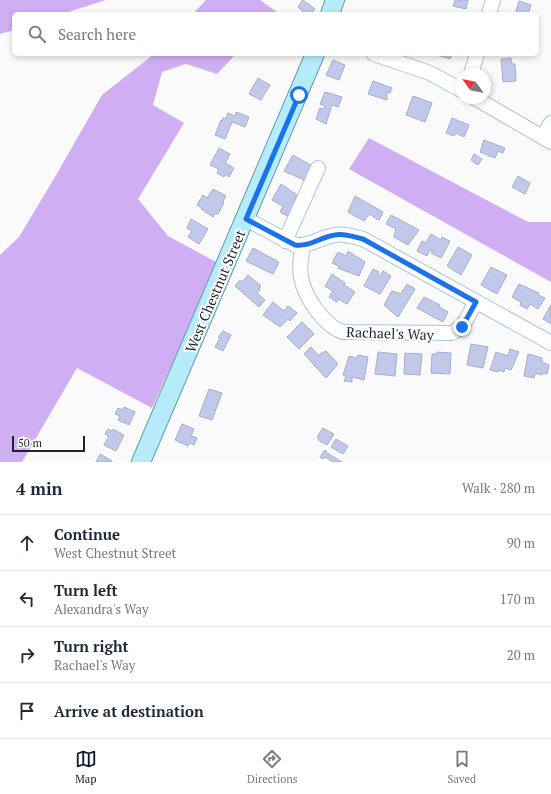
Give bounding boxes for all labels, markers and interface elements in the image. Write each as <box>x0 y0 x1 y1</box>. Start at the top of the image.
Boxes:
search box <box>12 12 539 56</box>
icon: search <box>26 23 48 45</box>
text: Search here <box>58 24 136 44</box>
north arrow <box>455 68 491 104</box>
route start <box>290 86 308 104</box>
street label: West Chestnut Street <box>181 226 250 355</box>
route end <box>453 318 471 336</box>
street label: Rachael's Way <box>346 322 435 344</box>
scale bar <box>12 434 85 453</box>
text: 50 m <box>18 436 42 450</box>
text: 4 min <box>16 477 63 500</box>
text: Walk · 280 m <box>462 479 535 497</box>
text: Continue <box>54 524 120 544</box>
icon: ahead <box>16 532 38 554</box>
text: 90 m <box>507 534 535 552</box>
text: West Chestnut Street <box>54 544 176 562</box>
text: Turn left <box>54 580 118 600</box>
icon: left <box>16 588 38 610</box>
text: 170 m <box>500 590 535 608</box>
text: Alexandra's Way <box>54 600 149 618</box>
text: Turn right <box>54 636 129 656</box>
icon: right <box>16 644 38 666</box>
text: 20 m <box>507 646 535 664</box>
text: Rachael's Way <box>54 656 135 674</box>
icon: arrive <box>16 700 38 722</box>
text: Arrive at destination <box>54 701 204 721</box>
tab: Map <box>75 748 97 786</box>
tab: Directions <box>247 748 298 786</box>
tab: Saved <box>448 748 476 786</box>

